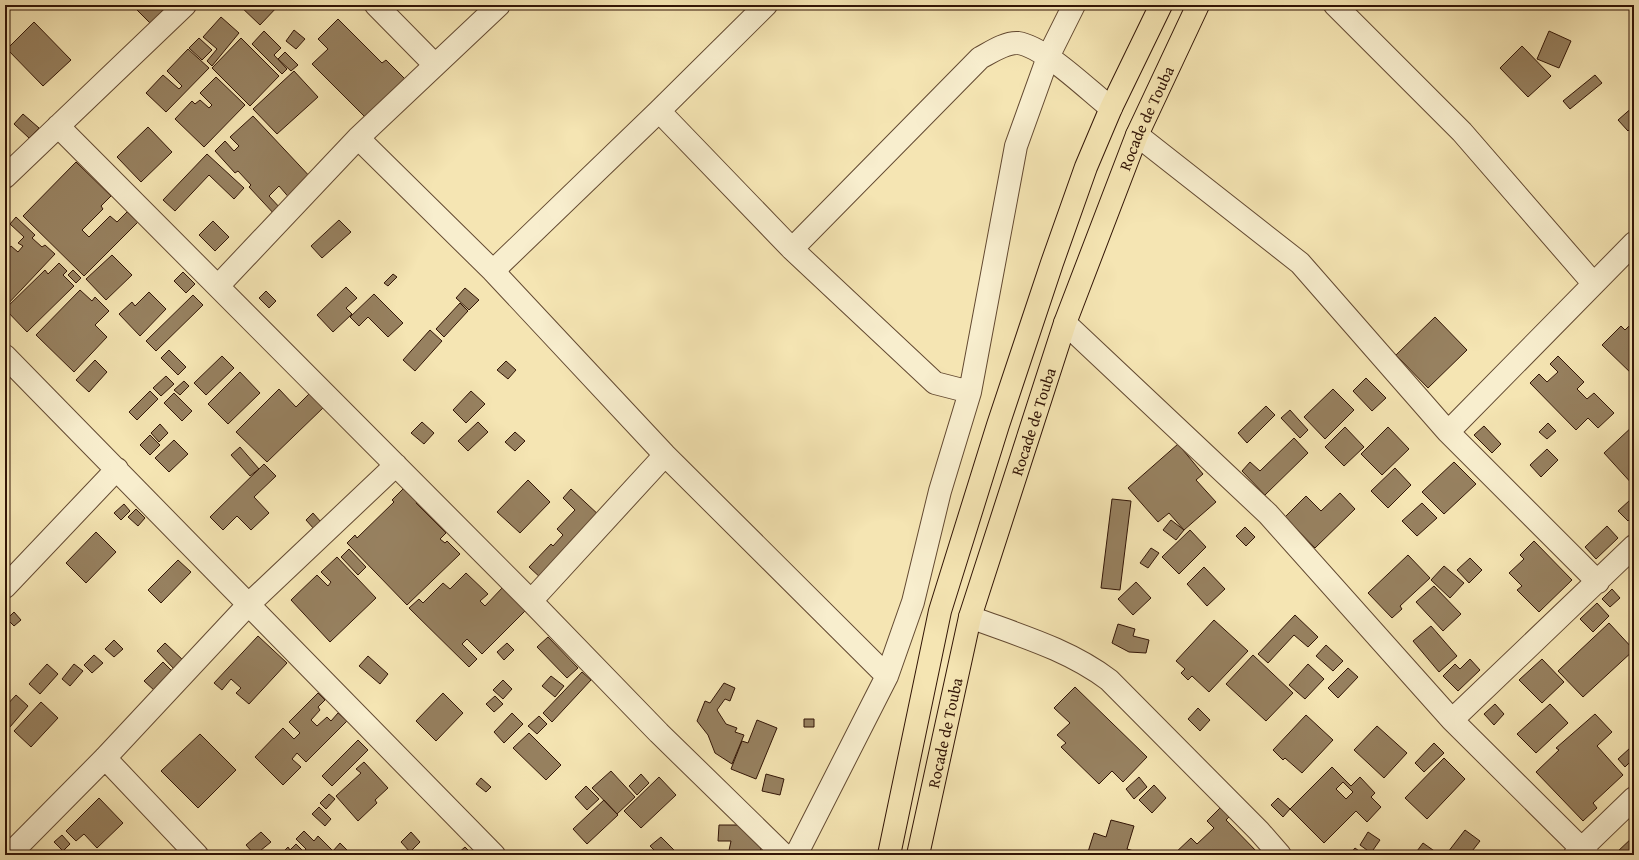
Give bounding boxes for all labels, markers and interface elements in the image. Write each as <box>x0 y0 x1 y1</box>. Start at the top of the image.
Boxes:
street label: Rocade de Touba <box>1113 61 1180 174</box>
street label: Rocade de Touba <box>1004 364 1062 479</box>
street label: Rocade de Touba <box>921 675 968 790</box>

